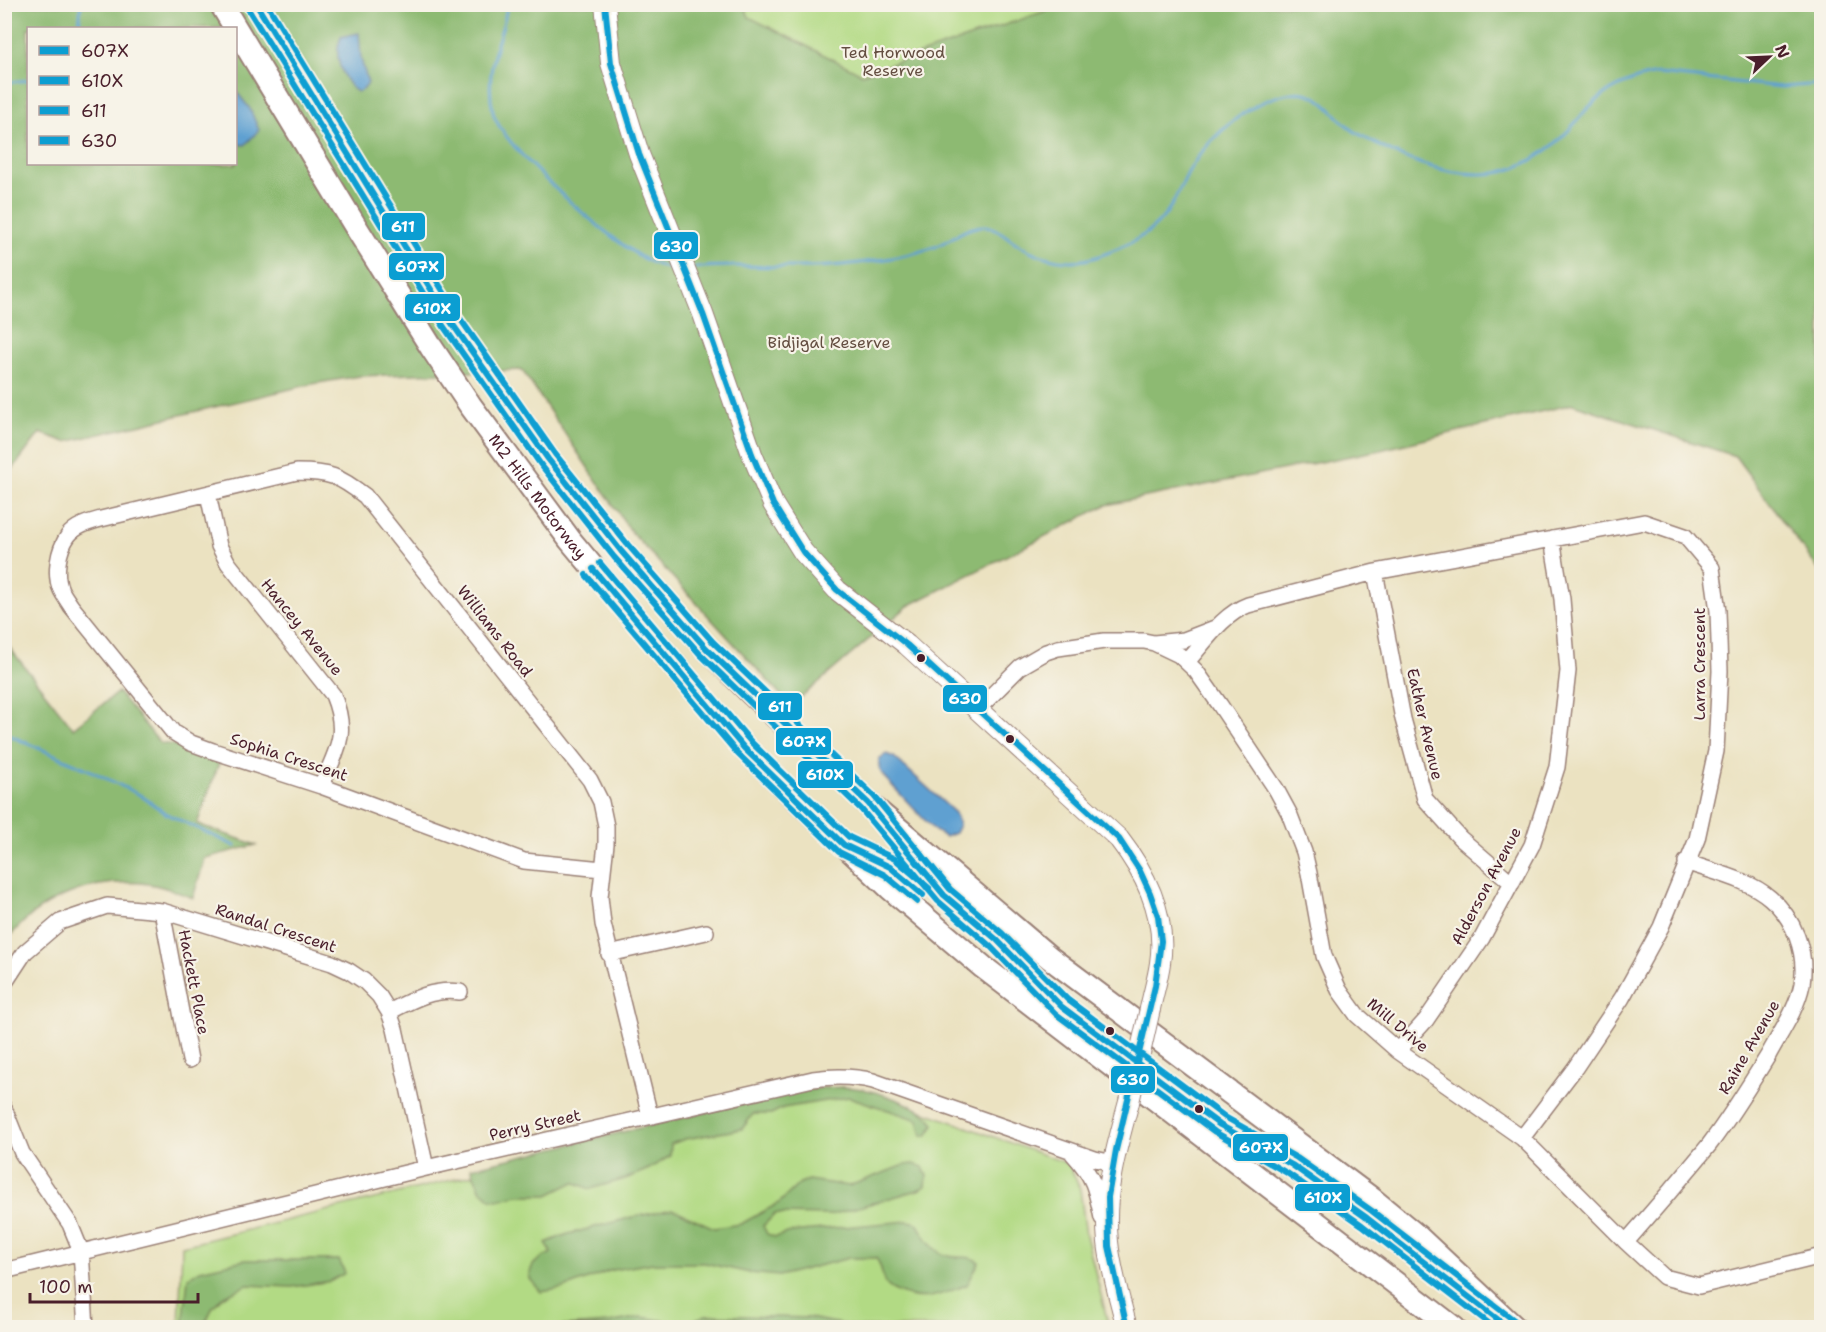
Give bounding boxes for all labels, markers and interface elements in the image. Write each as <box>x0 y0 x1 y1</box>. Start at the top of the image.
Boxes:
legend <box>27 27 237 165</box>
north arrow <box>1739 27 1799 87</box>
text: 607X <box>81 39 129 63</box>
text: N <box>1770 41 1794 61</box>
park label: Ted Horwood Reserve <box>841 42 945 81</box>
text: 610X <box>81 69 123 93</box>
text: 611 <box>81 99 107 123</box>
text: 630 <box>81 129 117 153</box>
line badge: 611 <box>381 212 426 241</box>
text: 611 <box>391 216 415 237</box>
line badge: 630 <box>653 231 699 260</box>
text: 630 <box>659 236 693 257</box>
line badge: 607X <box>388 252 445 281</box>
text: 607X <box>395 256 439 277</box>
line badge: 610X <box>404 293 461 322</box>
text: 610X <box>413 298 452 319</box>
park label: Bidjigal Reserve <box>767 332 891 353</box>
street label: M2 Hills Motorway <box>484 429 592 563</box>
street label: Hancey Avenue <box>256 574 348 680</box>
street label: Williams Road <box>453 581 537 681</box>
street label: Larra Crescent <box>1689 607 1710 721</box>
unlabelled marker <box>915 652 927 664</box>
street label: Eather Avenue <box>1402 666 1448 782</box>
line badge: 630 <box>942 684 988 713</box>
text: 630 <box>948 688 982 709</box>
line badge: 611 <box>757 692 803 721</box>
text: 611 <box>768 696 792 717</box>
line badge: 607X <box>775 727 832 756</box>
street label: Sophia Crescent <box>227 728 351 786</box>
text: 607X <box>782 731 826 752</box>
unlabelled marker <box>1004 733 1016 745</box>
line badge: 610X <box>797 760 854 789</box>
text: 610X <box>806 764 845 785</box>
street label: Alderson Avenue <box>1446 823 1526 949</box>
street label: Randal Crescent <box>213 898 339 958</box>
street label: Hackett Place <box>174 928 214 1036</box>
street label: Mill Drive <box>1363 993 1433 1057</box>
street label: Raine Avenue <box>1714 996 1784 1098</box>
unlabelled marker <box>1104 1025 1116 1037</box>
line badge: 630 <box>1110 1065 1156 1094</box>
text: 630 <box>1116 1069 1150 1090</box>
unlabelled marker <box>1193 1103 1205 1115</box>
street label: Perry Street <box>487 1104 583 1146</box>
line badge: 607X <box>1232 1133 1289 1162</box>
text: 607X <box>1239 1137 1283 1158</box>
line badge: 610X <box>1294 1183 1351 1212</box>
text: 610X <box>1304 1187 1343 1208</box>
scale bar <box>30 1266 198 1304</box>
text: 100 m <box>39 1275 93 1299</box>

